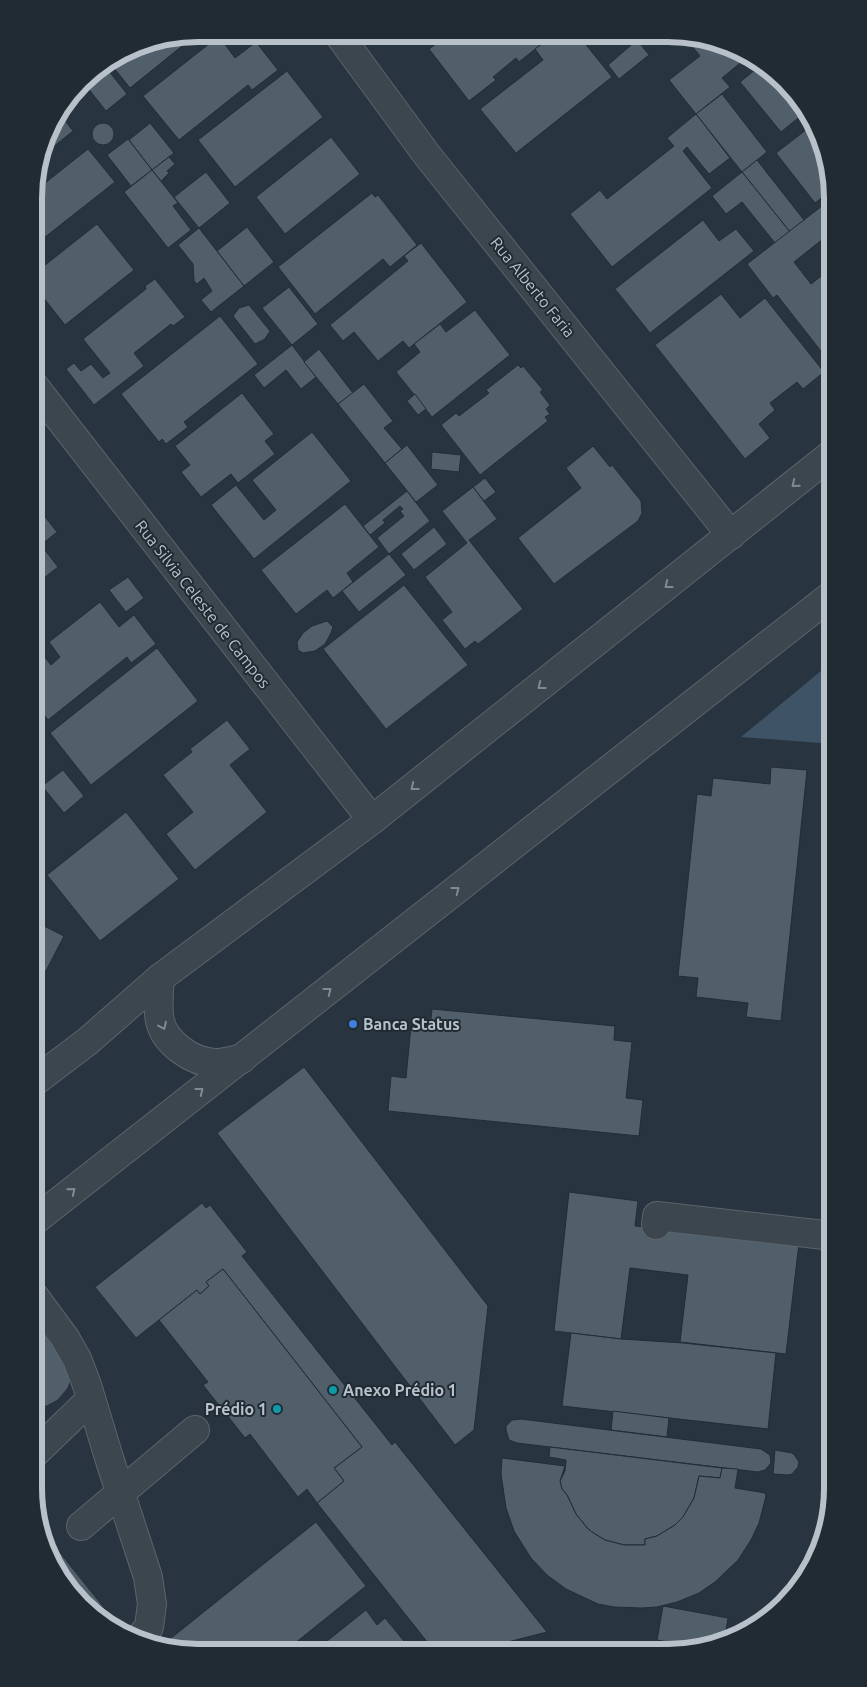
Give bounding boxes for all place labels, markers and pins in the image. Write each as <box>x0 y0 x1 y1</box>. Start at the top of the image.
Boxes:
place label: Banca Status <box>363 1015 460 1033</box>
marker: Banca Status <box>347 1018 359 1030</box>
place label: Anexo Prédio 1 <box>343 1381 457 1399</box>
marker: Anexo Prédio 1 <box>327 1384 339 1396</box>
place label: Prédio 1 <box>205 1400 267 1418</box>
marker: Prédio 1 <box>271 1403 283 1415</box>

